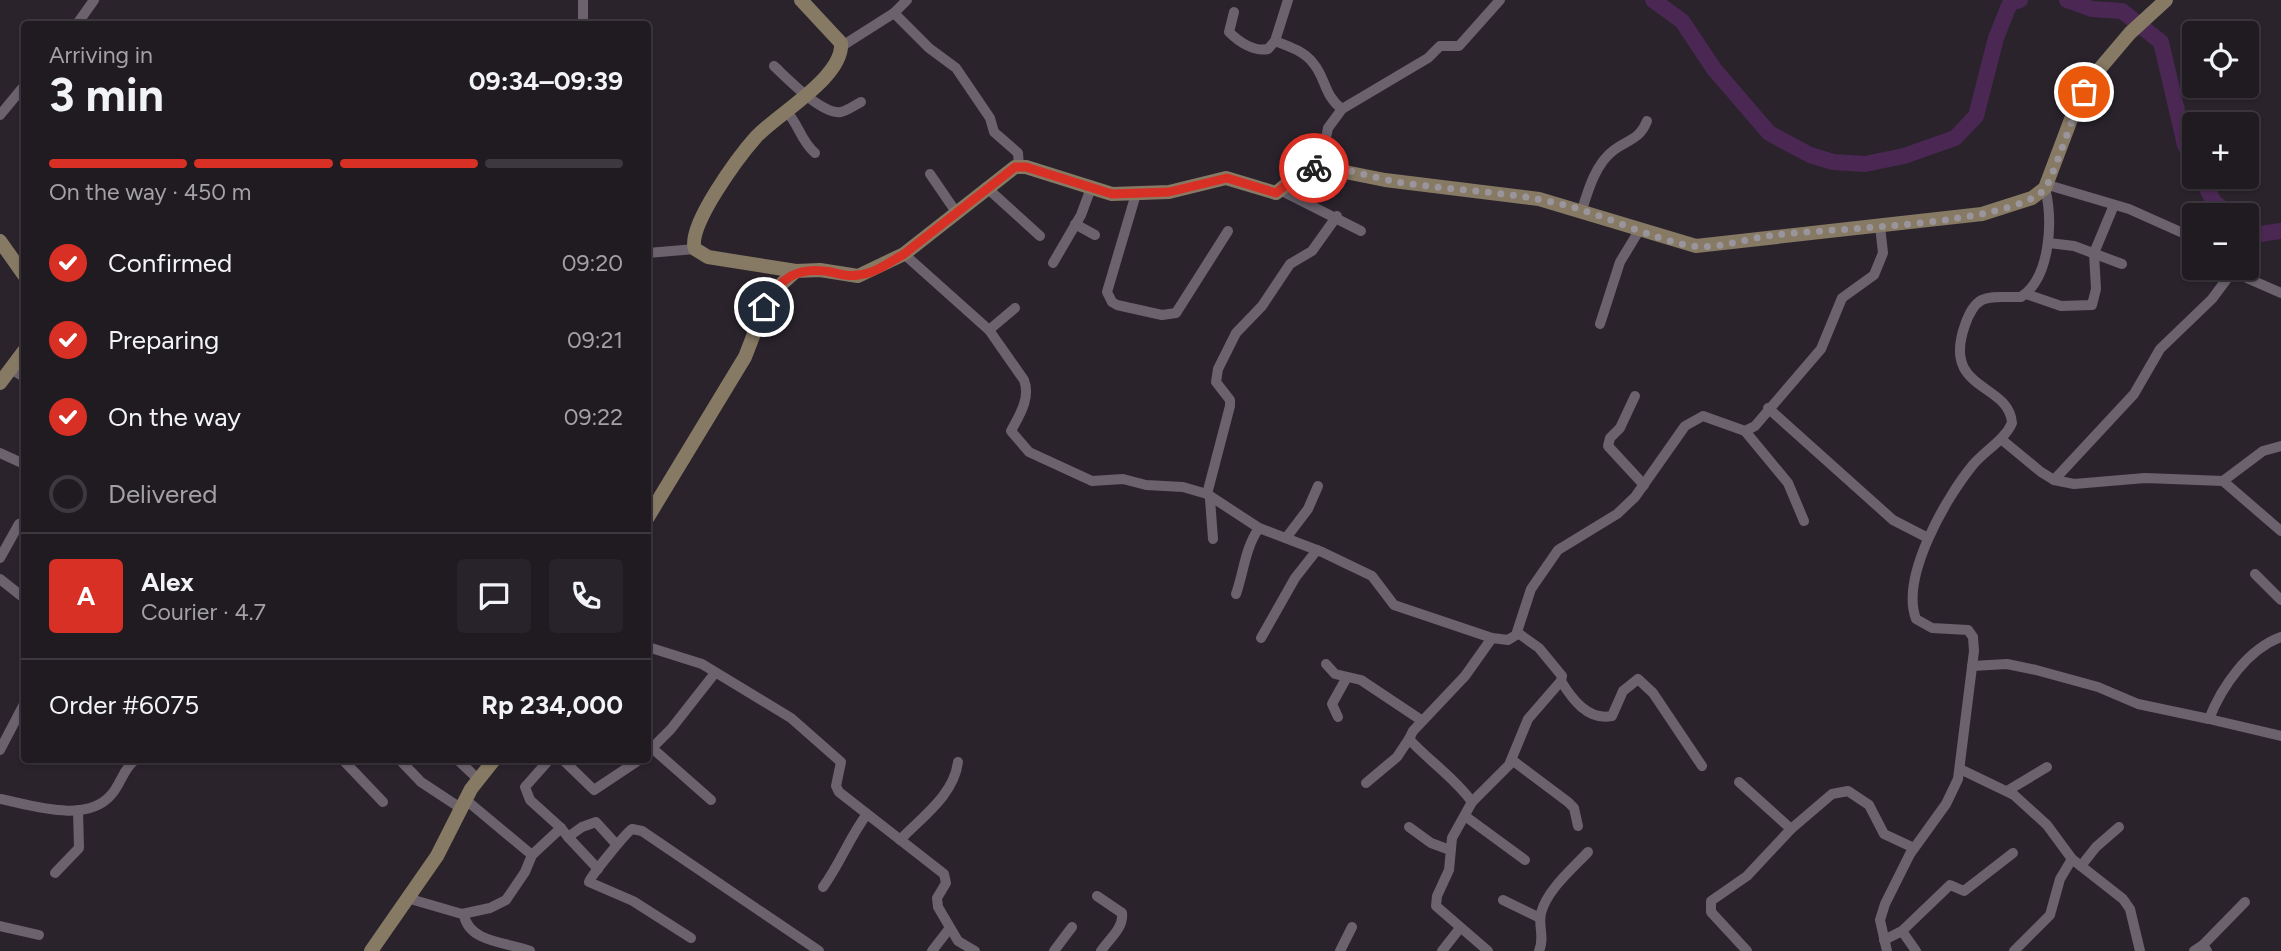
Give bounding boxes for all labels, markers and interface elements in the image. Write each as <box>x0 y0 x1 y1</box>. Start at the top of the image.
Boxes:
map controls <box>2182 21 2259 280</box>
button: locate <box>2182 21 2259 98</box>
text: Arriving in <box>49 41 153 69</box>
pin <box>2054 62 2114 122</box>
text: 09:34–09:39 <box>469 65 623 97</box>
text: 3 min <box>49 67 164 123</box>
icon: bag <box>2065 73 2103 111</box>
button: + <box>2182 112 2259 189</box>
courier <box>1279 133 1349 203</box>
icon: bike <box>1295 149 1333 187</box>
text: On the way · 450 m <box>49 178 251 206</box>
button: − <box>2182 203 2259 280</box>
icon: check <box>49 244 87 282</box>
text: Confirmed <box>108 247 232 279</box>
text: 09:20 <box>562 249 623 277</box>
pin <box>734 277 794 337</box>
icon: home <box>745 288 783 326</box>
icon: check <box>49 321 87 359</box>
text: Preparing <box>108 324 219 356</box>
text: 09:21 <box>567 326 623 354</box>
icon: check <box>49 398 87 436</box>
text: On the way <box>108 401 241 433</box>
text: 09:22 <box>564 403 623 431</box>
text: Delivered <box>108 478 217 510</box>
button: chat <box>457 559 531 633</box>
button: phone <box>549 559 623 633</box>
text: Alex <box>141 566 194 598</box>
text: A <box>77 580 95 612</box>
text: Courier · 4.7 <box>141 598 266 626</box>
text: Order #6075 <box>49 689 199 721</box>
text: Rp 234,000 <box>481 689 623 721</box>

